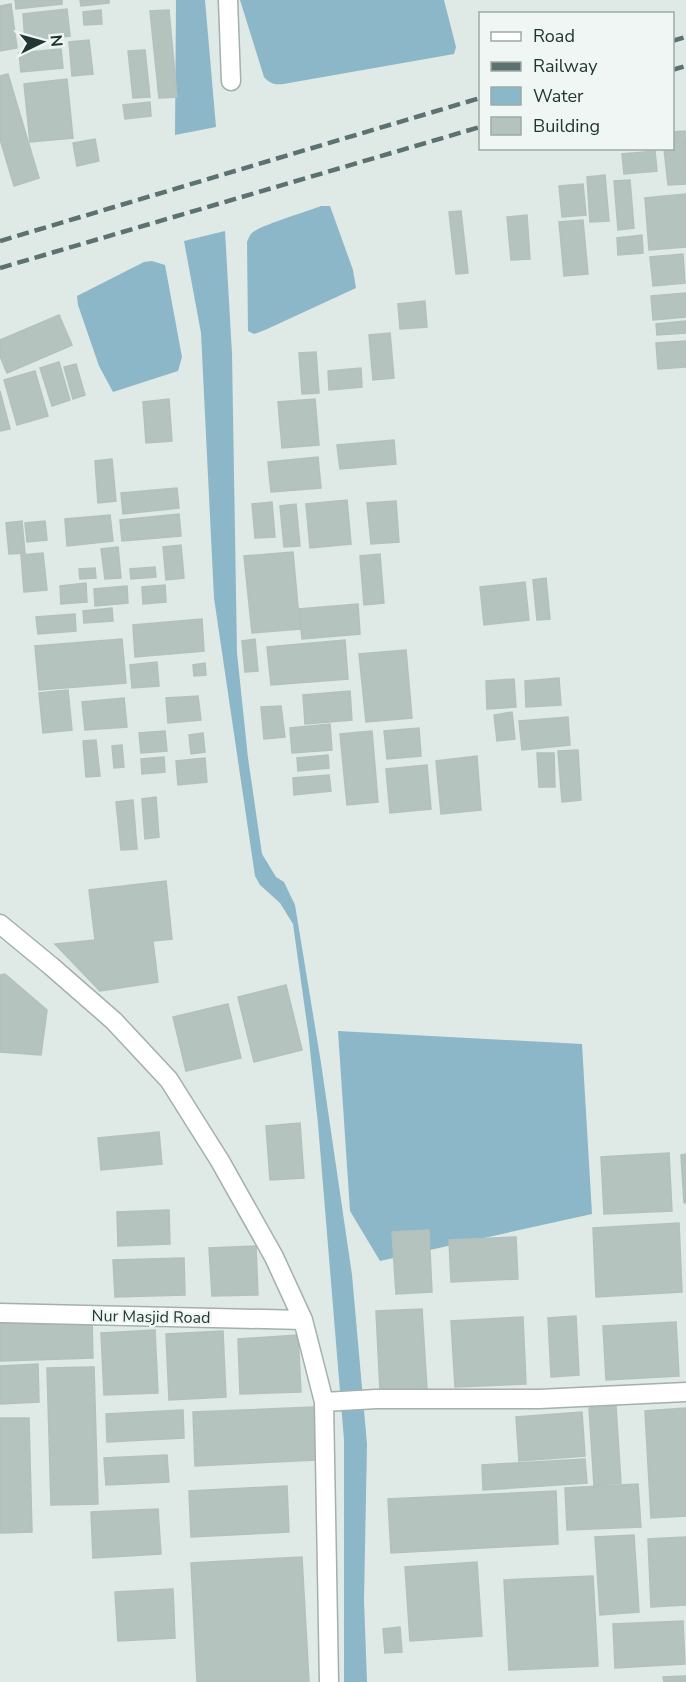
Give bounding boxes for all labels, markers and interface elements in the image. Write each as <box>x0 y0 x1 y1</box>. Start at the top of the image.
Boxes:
north arrow <box>12 12 72 72</box>
legend <box>479 12 674 150</box>
text: Road <box>533 24 575 48</box>
text: N <box>44 34 67 48</box>
text: Railway <box>533 54 598 78</box>
text: Water <box>533 84 584 108</box>
text: Building <box>533 114 600 138</box>
street label: Nur Masjid Road <box>91 1305 211 1329</box>

